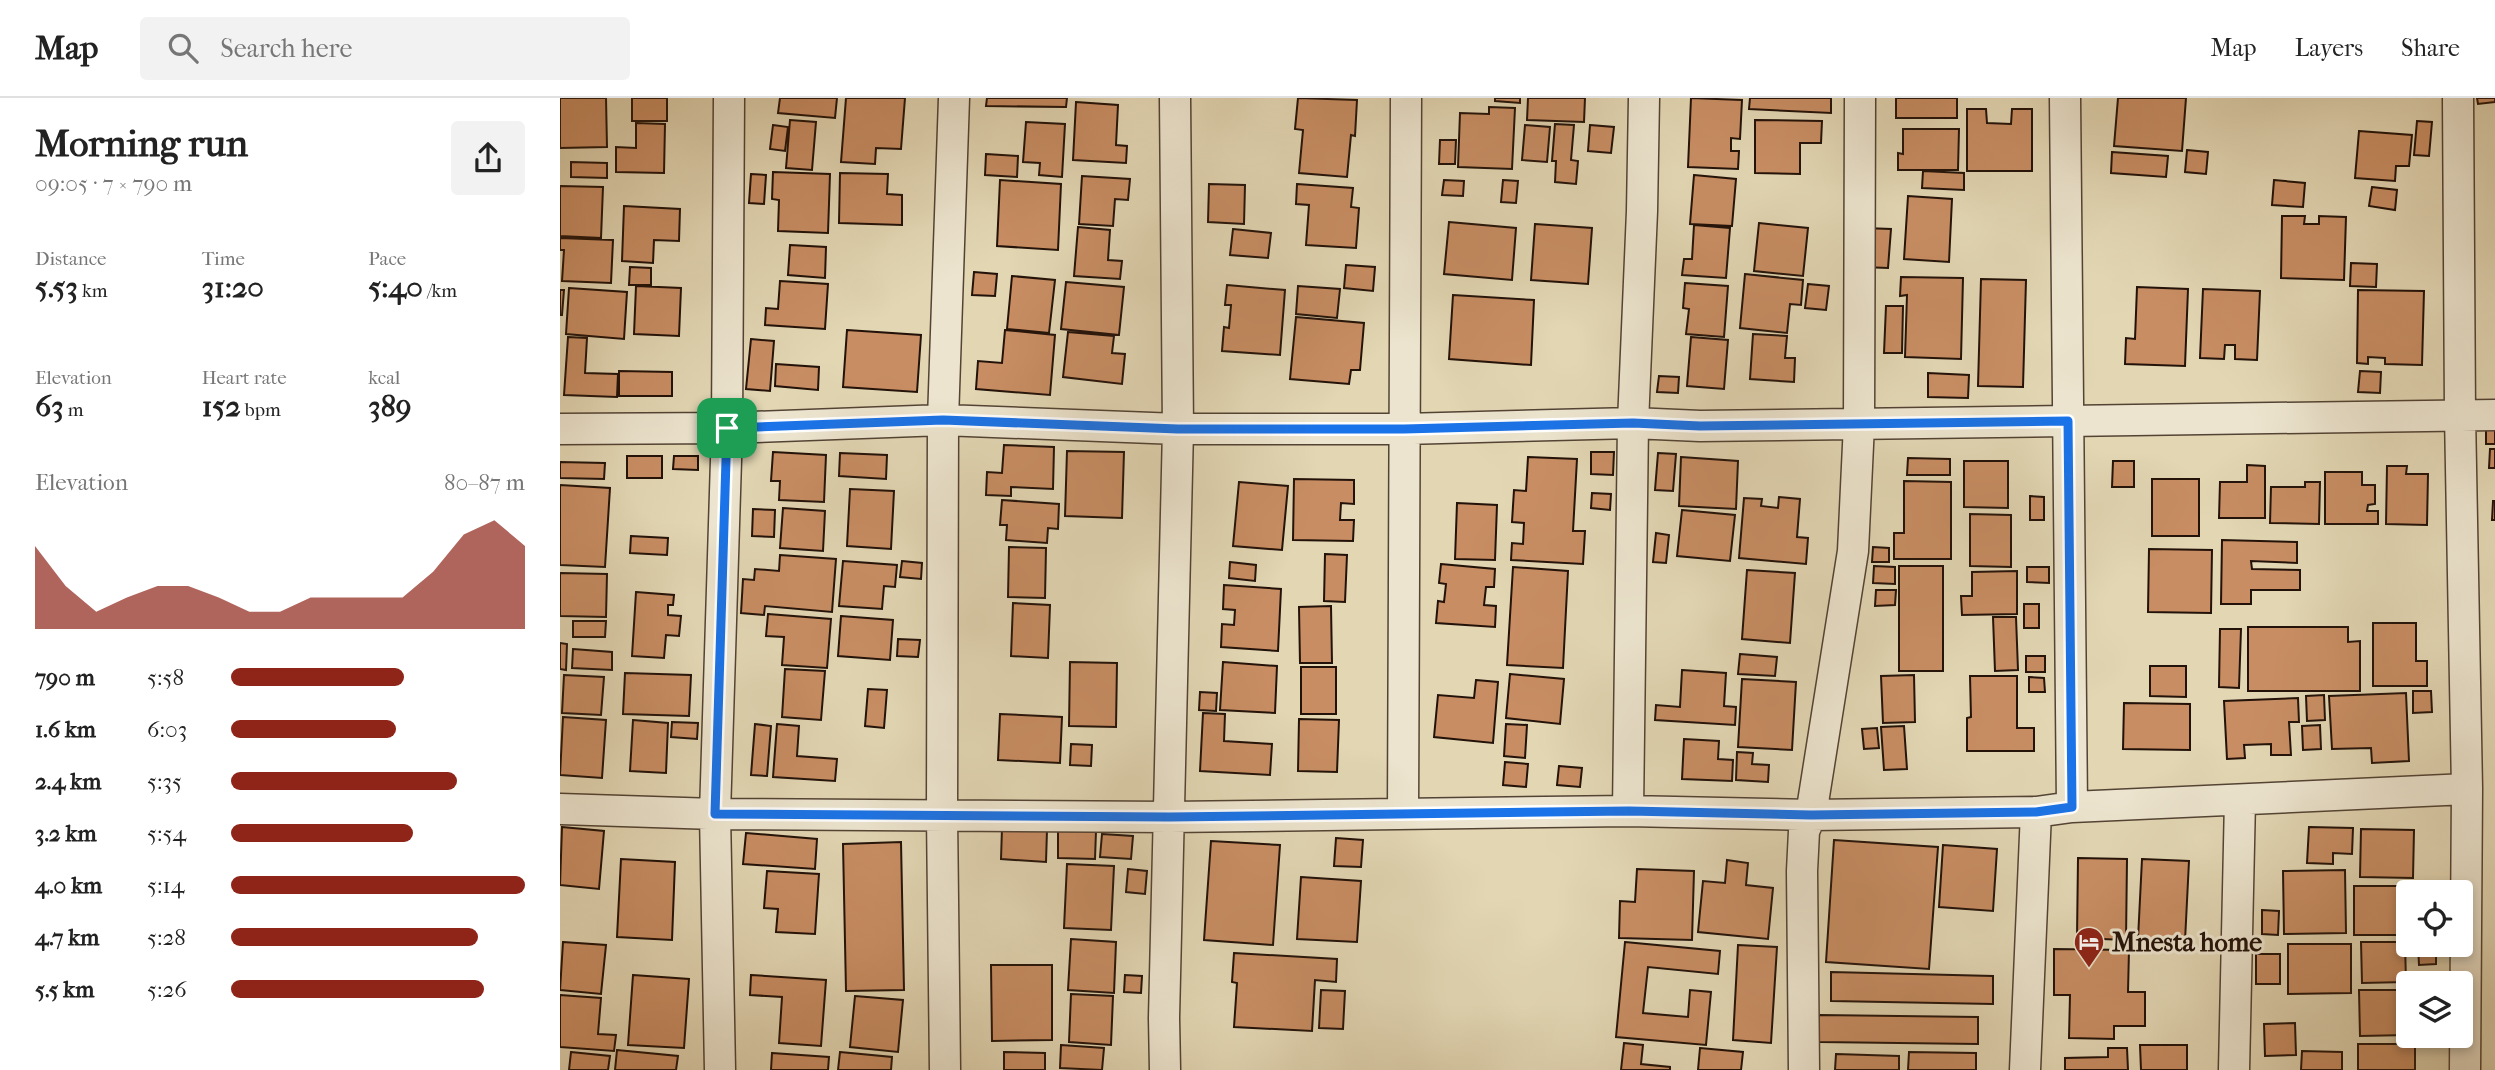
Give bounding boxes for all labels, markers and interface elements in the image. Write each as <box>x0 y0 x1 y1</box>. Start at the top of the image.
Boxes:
search box <box>140 17 630 80</box>
text: Map <box>35 29 98 68</box>
icon: search <box>164 29 202 67</box>
text: Search here <box>220 33 352 64</box>
text: Map <box>2211 34 2257 62</box>
text: Layers <box>2295 34 2363 62</box>
text: Share <box>2401 34 2460 62</box>
text: Morning run <box>35 121 248 166</box>
button: share <box>451 121 525 195</box>
text: 09:05 · 7 × 790 m <box>35 170 192 197</box>
text: Distance <box>35 248 106 270</box>
text: Time <box>202 248 245 270</box>
text: Pace <box>368 248 406 270</box>
text: 5.53 <box>35 270 78 305</box>
text: 31:20 <box>202 270 264 305</box>
text: 5:40 <box>368 270 423 305</box>
text: km <box>78 280 107 302</box>
text: /km <box>423 280 457 302</box>
text: Elevation <box>35 367 112 389</box>
text: Heart rate <box>202 367 287 389</box>
text: kcal <box>368 367 400 389</box>
text: 63 <box>35 389 64 424</box>
text: 152 <box>202 389 241 424</box>
text: 389 <box>368 389 411 424</box>
pin <box>697 398 757 458</box>
text: m <box>64 399 83 421</box>
text: bpm <box>241 399 281 421</box>
icon: arrive <box>708 409 746 447</box>
text: Elevation <box>35 469 128 496</box>
text: 80–87 m <box>444 469 525 496</box>
text: 790 m <box>35 664 95 691</box>
text: 5:58 <box>147 664 184 691</box>
text: 1.6 km <box>35 716 96 743</box>
text: 6:03 <box>147 716 187 743</box>
text: 2.4 km <box>35 768 101 795</box>
text: 5:35 <box>147 768 182 795</box>
text: 3.2 km <box>35 820 97 847</box>
text: 5:54 <box>147 820 186 847</box>
text: 4.0 km <box>35 872 102 899</box>
text: 5:14 <box>147 872 184 899</box>
map controls <box>2396 880 2473 1048</box>
button: locate <box>2396 880 2473 957</box>
text: 4.7 km <box>35 924 99 951</box>
text: 5:28 <box>147 924 186 951</box>
hotel icon: Mnesta home <box>2072 925 2106 969</box>
place label: Mnesta home <box>2112 927 2262 958</box>
button: layers <box>2396 971 2473 1048</box>
text: 5.5 km <box>35 976 94 1003</box>
text: 5:26 <box>147 976 187 1003</box>

